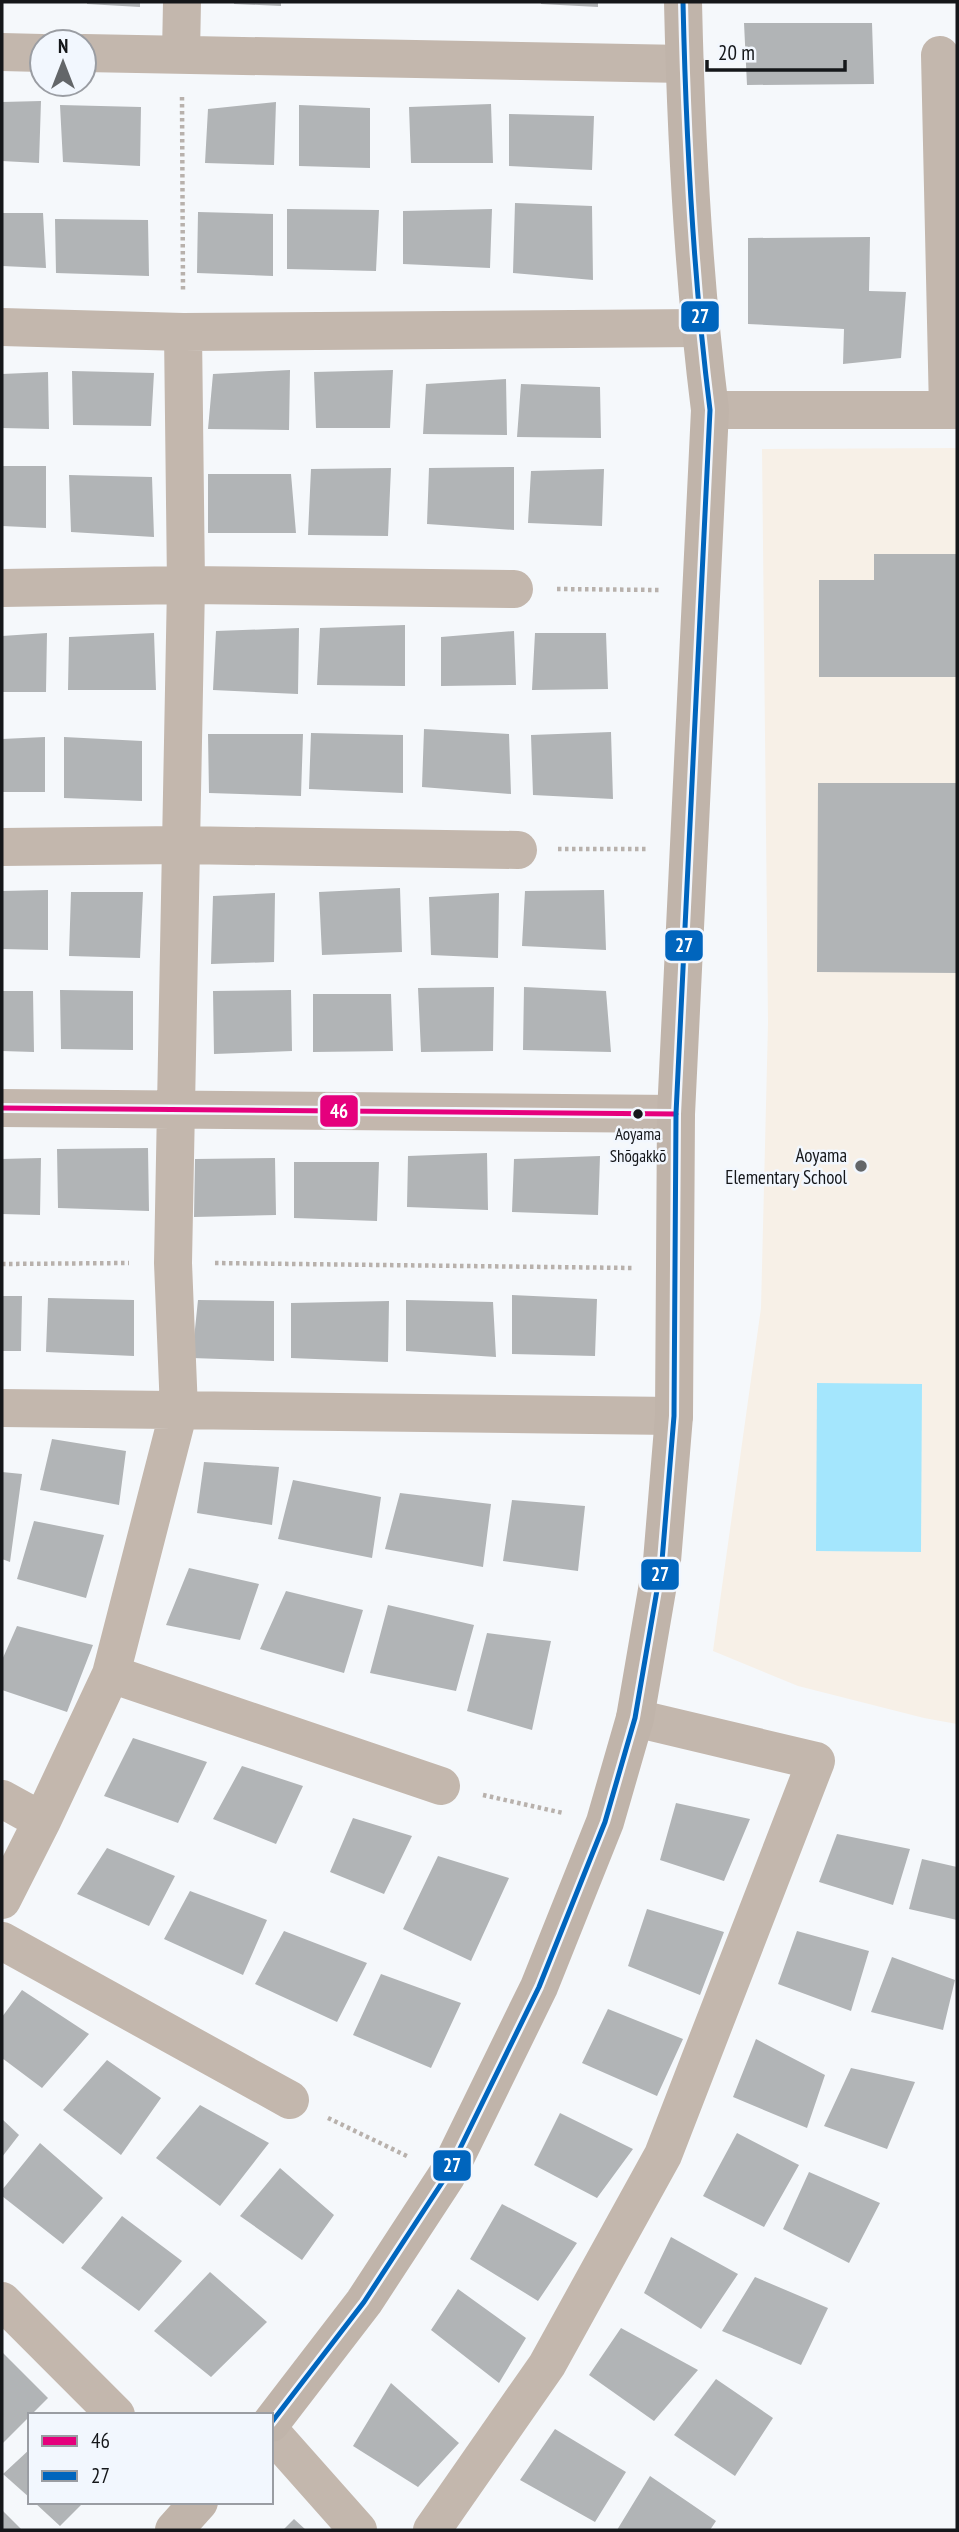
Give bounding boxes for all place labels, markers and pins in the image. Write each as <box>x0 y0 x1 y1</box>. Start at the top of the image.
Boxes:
marker: Aoyama Shōgakkō <box>631 1107 645 1121</box>
place label: Aoyama Shōgakkō <box>610 1123 666 1167</box>
place label: Aoyama Elementary School <box>725 1143 848 1189</box>
marker: Aoyama Elementary School <box>853 1158 869 1174</box>

